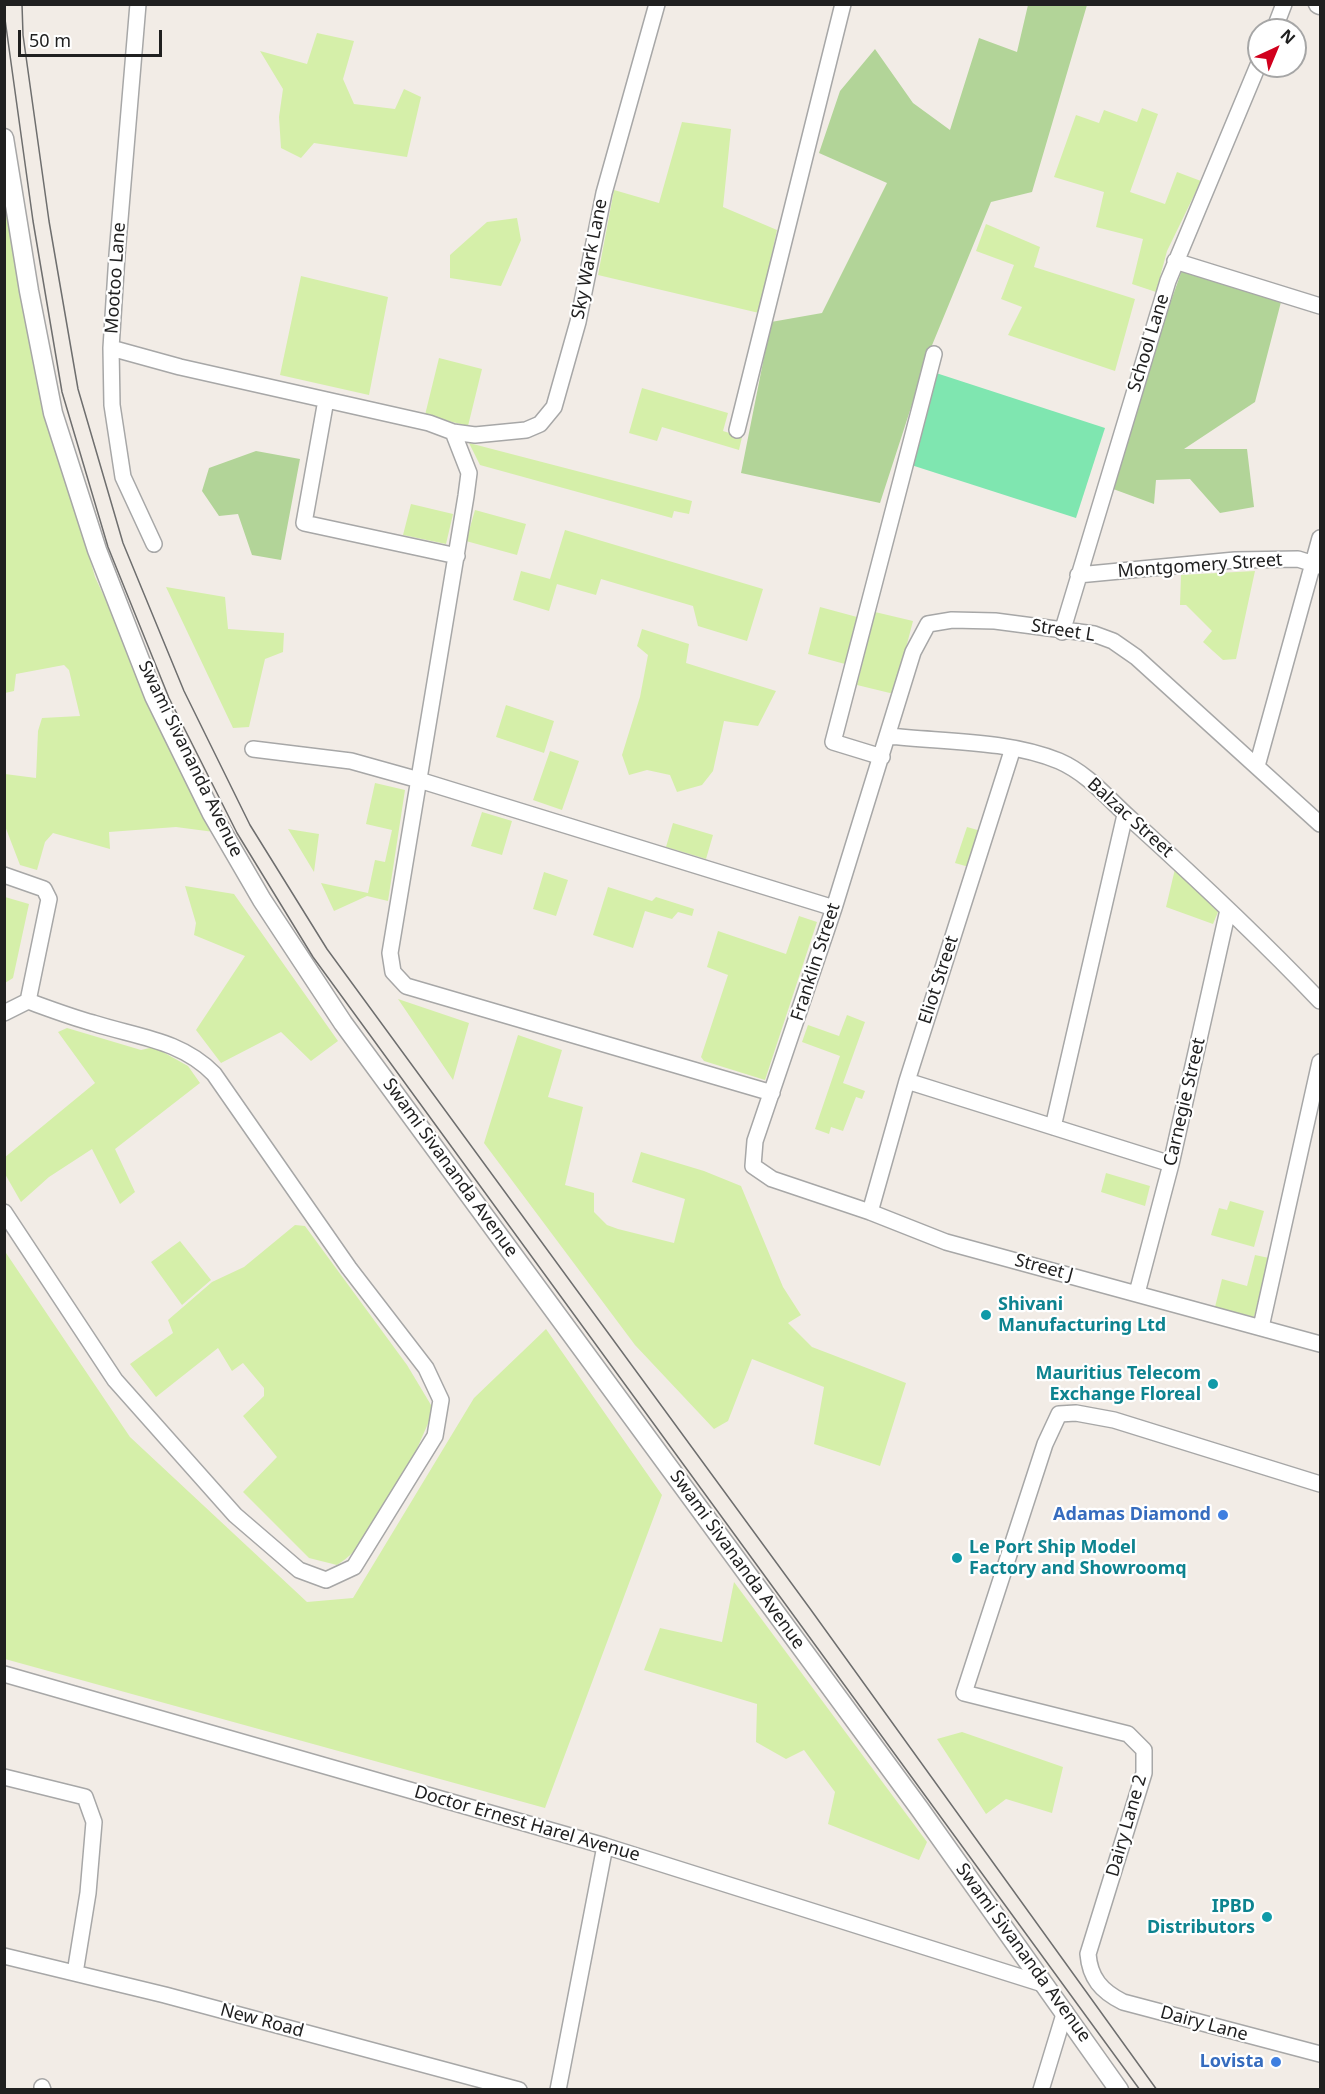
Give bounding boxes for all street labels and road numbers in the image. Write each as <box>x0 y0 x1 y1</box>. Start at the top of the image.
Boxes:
street label: Sky Wark Lane <box>568 197 612 321</box>
street label: Mootoo Lane <box>101 221 131 335</box>
street label: School Lane <box>1124 291 1174 395</box>
street label: Montgomery Street <box>1117 549 1283 583</box>
street label: Street L <box>1030 615 1096 647</box>
street label: Swami Sivananda Avenue <box>133 657 247 861</box>
street label: Balzac Street <box>1082 774 1178 862</box>
street label: Franklin Street <box>787 900 845 1024</box>
street label: Eliot Street <box>915 933 963 1027</box>
street label: Carnegie Street <box>1160 1036 1210 1168</box>
street label: Swami Sivananda Avenue <box>378 1075 522 1261</box>
street label: Street J <box>1012 1250 1076 1286</box>
street label: Swami Sivananda Avenue <box>665 1467 809 1653</box>
street label: Dairy Lane 2 <box>1102 1773 1152 1879</box>
street label: Doctor Ernest Harel Avenue <box>412 1781 642 1867</box>
street label: Swami Sivananda Avenue <box>951 1860 1095 2046</box>
street label: New Road <box>218 1999 306 2043</box>
street label: Dairy Lane <box>1158 2002 1250 2046</box>

